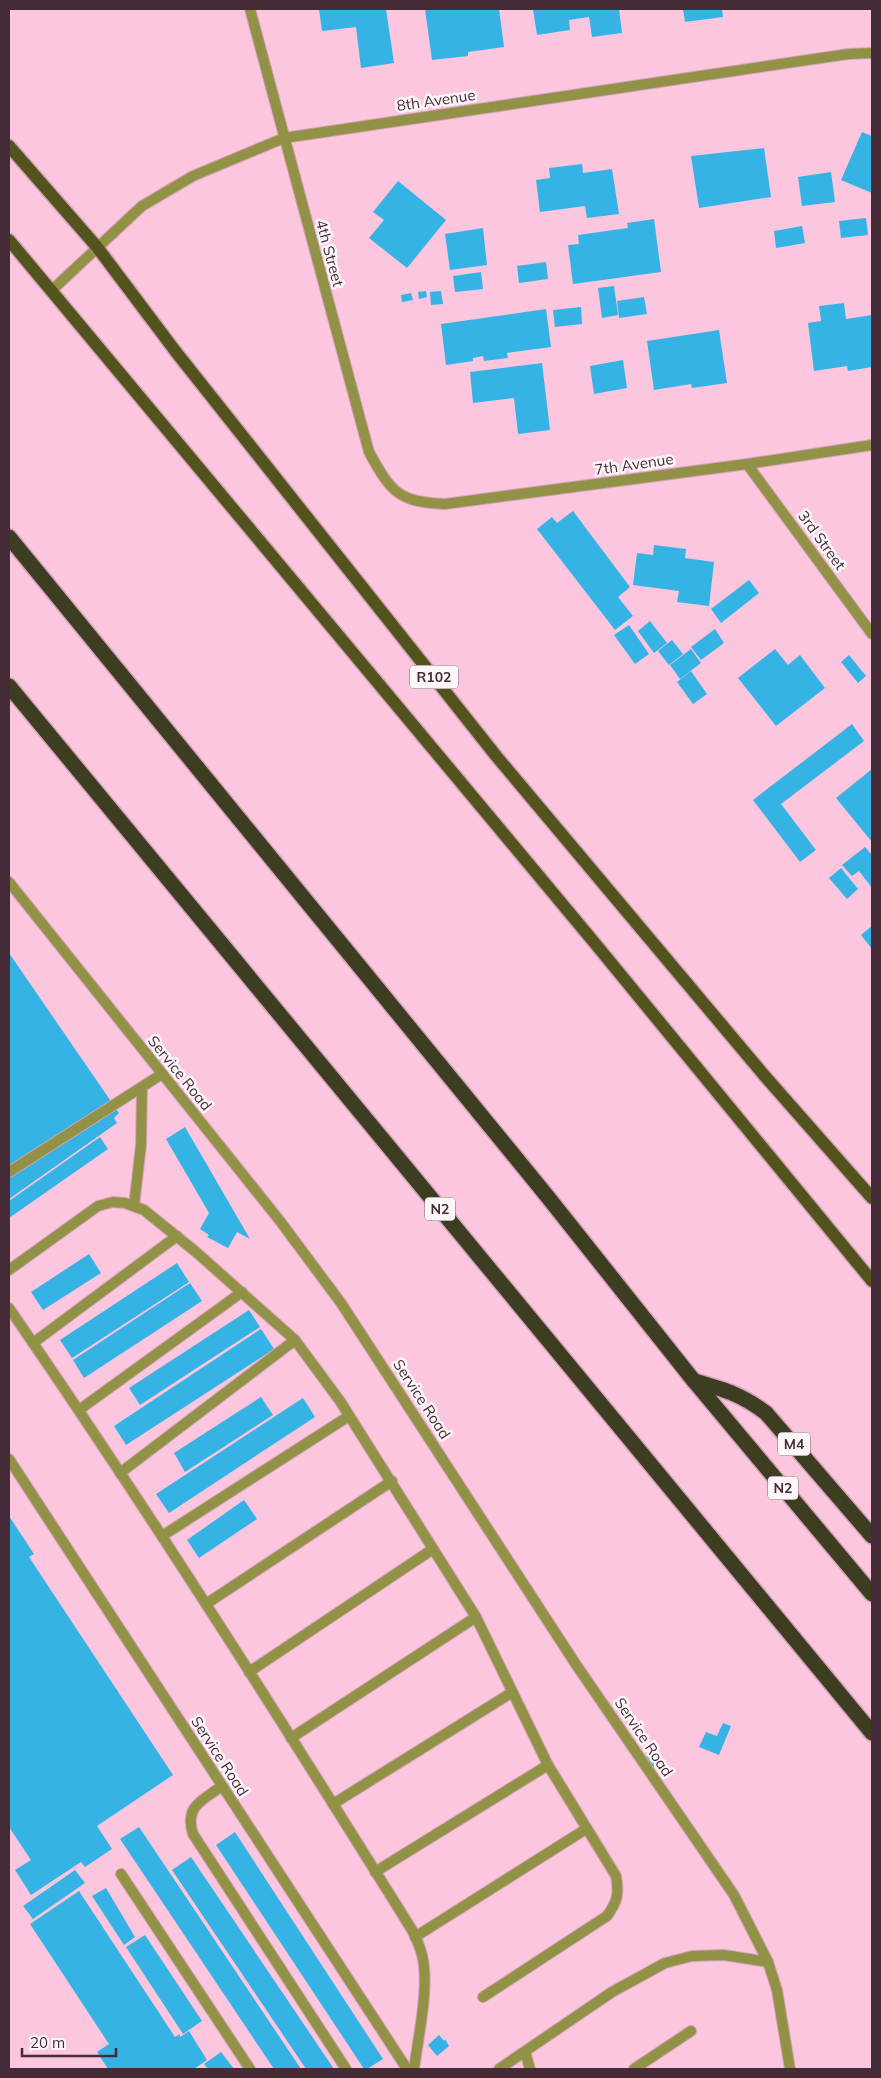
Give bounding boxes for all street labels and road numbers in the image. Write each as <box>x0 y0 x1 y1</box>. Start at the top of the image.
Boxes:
street label: 8th Avenue <box>395 85 477 115</box>
street label: 4th Street <box>312 217 348 289</box>
street label: 7th Avenue <box>593 449 675 479</box>
street label: 3rd Street <box>794 507 850 573</box>
road number: R102 <box>410 666 458 689</box>
street label: Service Road <box>144 1032 216 1114</box>
road number: N2 <box>425 1198 455 1220</box>
street label: Service Road <box>389 1356 455 1442</box>
road number: M4 <box>778 1432 810 1456</box>
road number: N2 <box>768 1476 798 1500</box>
street label: Service Road <box>611 1694 677 1780</box>
street label: Service Road <box>187 1713 253 1799</box>

